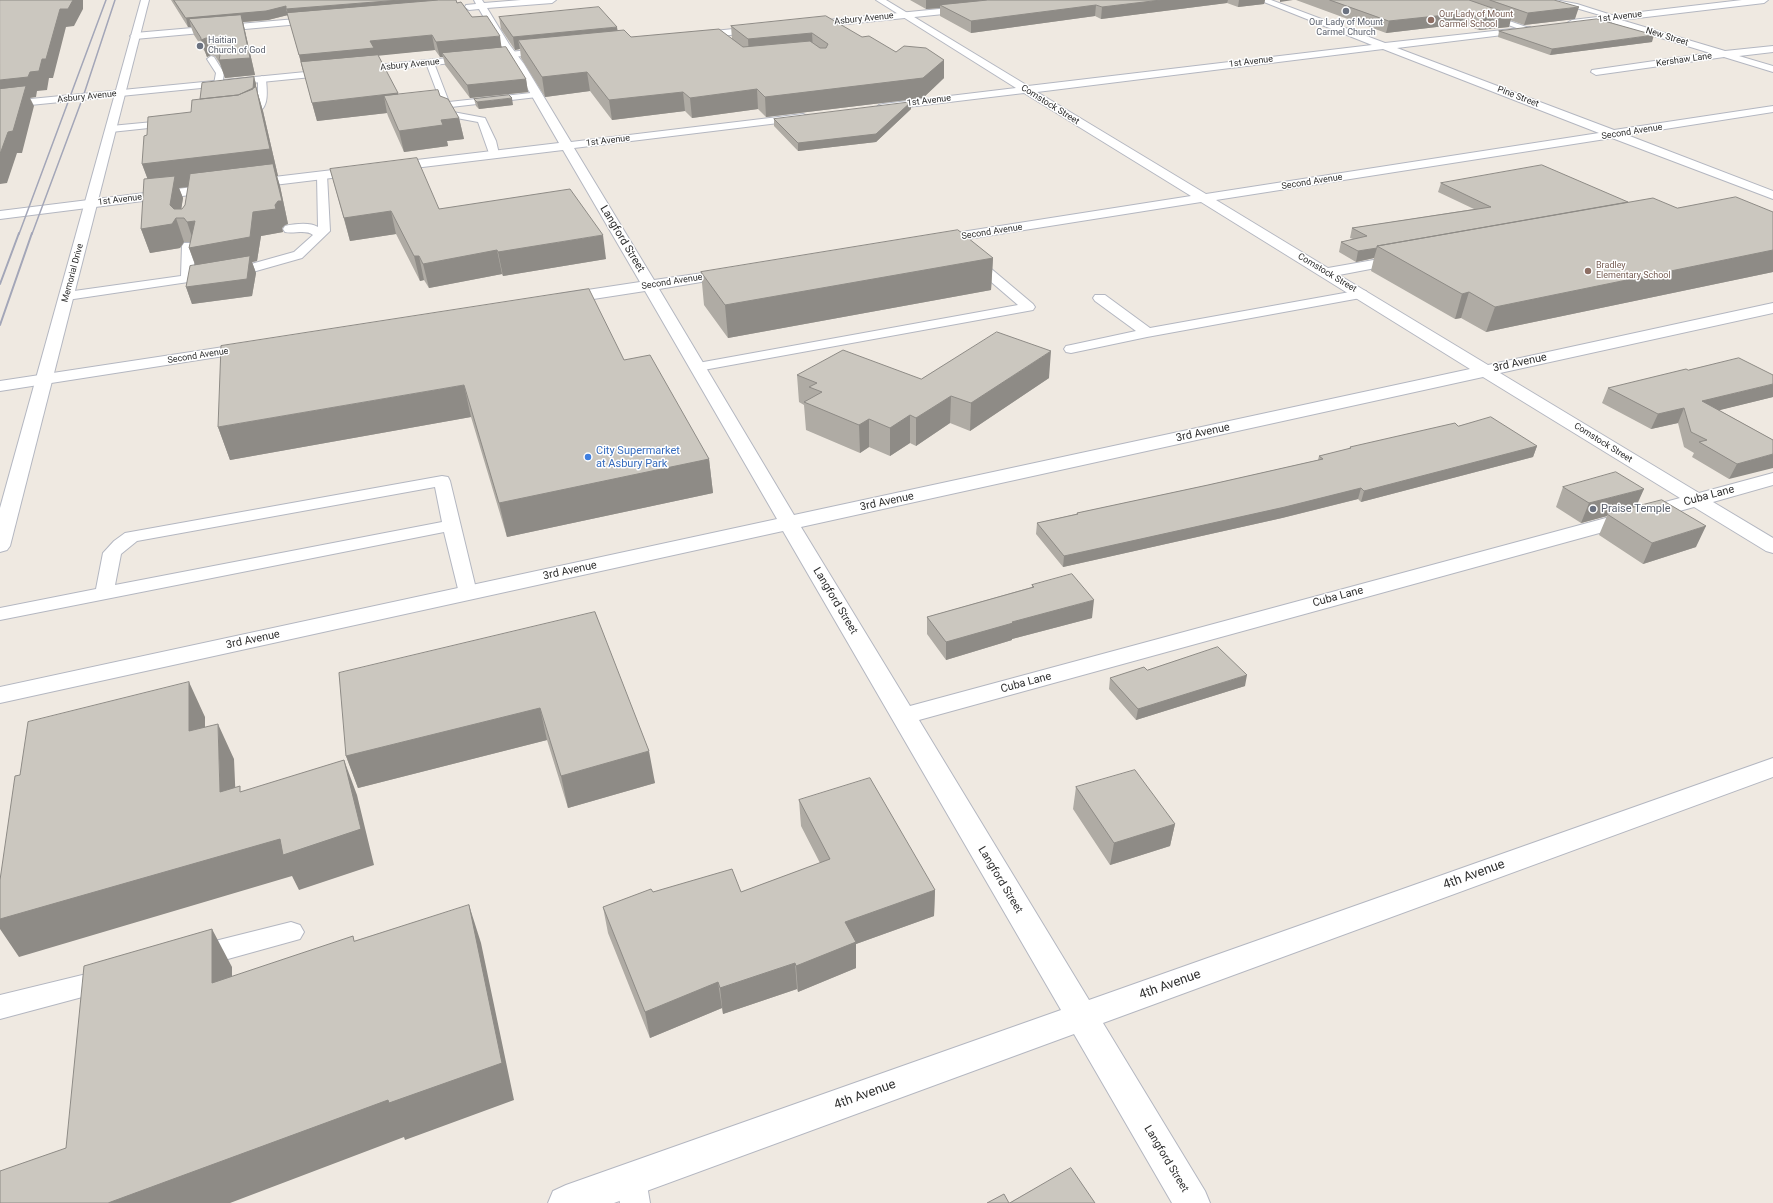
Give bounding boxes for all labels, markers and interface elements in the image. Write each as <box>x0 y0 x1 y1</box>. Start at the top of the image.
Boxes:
marker: Our Lady of Mount Carmel Church <box>1341 6 1351 16</box>
street label: 1st Avenue <box>1597 9 1643 25</box>
place label: Our Lady of Mount Carmel School <box>1439 10 1513 31</box>
street label: Asbury Avenue <box>834 11 894 27</box>
marker: Our Lady of Mount Carmel School <box>1426 15 1436 25</box>
place label: Our Lady of Mount Carmel Church <box>1309 18 1383 39</box>
street label: New Street <box>1644 25 1690 49</box>
place label: Haitian Church of God <box>208 36 265 57</box>
marker: Haitian Church of God <box>195 41 205 51</box>
street label: Kershaw Lane <box>1655 51 1713 69</box>
street label: 1st Avenue <box>1228 54 1274 70</box>
street label: Asbury Avenue <box>380 57 440 73</box>
street label: Comstock Street <box>1019 83 1081 127</box>
street label: Pine Street <box>1496 84 1540 110</box>
street label: Asbury Avenue <box>57 89 117 105</box>
street label: 1st Avenue <box>906 93 952 109</box>
street label: Second Avenue <box>1601 122 1663 142</box>
street label: 1st Avenue <box>585 133 631 149</box>
street label: Second Avenue <box>1281 172 1343 192</box>
street label: 1st Avenue <box>97 192 143 208</box>
street label: Langford Street <box>597 203 647 275</box>
street label: Second Avenue <box>961 222 1023 242</box>
street label: Memorial Drive <box>60 242 86 304</box>
street label: Comstock Street <box>1296 251 1358 295</box>
place label: Bradley Elementary School <box>1596 261 1671 282</box>
marker: Bradley Elementary School <box>1583 266 1593 276</box>
street label: Second Avenue <box>641 272 703 292</box>
street label: Second Avenue <box>167 346 229 366</box>
street label: 3rd Avenue <box>1492 351 1548 375</box>
street label: 3rd Avenue <box>1175 421 1231 445</box>
street label: Comstock Street <box>1572 421 1634 465</box>
place label: City Supermarket at Asbury Park <box>596 444 680 470</box>
marker: City Supermarket at Asbury Park <box>583 452 593 462</box>
street label: Cuba Lane <box>1682 483 1736 509</box>
street label: 3rd Avenue <box>859 490 915 514</box>
place label: Praise Temple <box>1601 502 1671 516</box>
marker: Praise Temple <box>1588 504 1598 514</box>
street label: 3rd Avenue <box>542 559 598 583</box>
street label: Langford Street <box>810 565 860 637</box>
street label: Cuba Lane <box>1311 584 1365 610</box>
street label: 3rd Avenue <box>225 628 281 652</box>
street label: Cuba Lane <box>999 670 1053 696</box>
street label: Langford Street <box>975 844 1025 916</box>
street label: 4th Avenue <box>1441 857 1507 893</box>
street label: 4th Avenue <box>1137 967 1203 1003</box>
street label: 4th Avenue <box>832 1077 898 1113</box>
street label: Langford Street <box>1141 1123 1191 1195</box>

